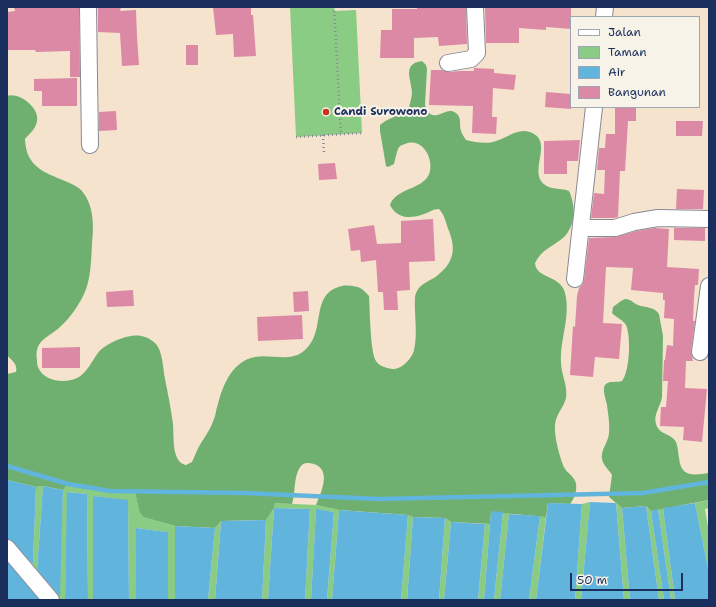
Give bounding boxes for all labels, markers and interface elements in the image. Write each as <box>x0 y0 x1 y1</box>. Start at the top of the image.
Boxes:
legend <box>570 16 700 108</box>
text: Jalan <box>608 24 641 40</box>
text: Taman <box>608 44 647 60</box>
text: Air <box>608 64 626 80</box>
text: Bangunan <box>608 84 666 100</box>
place label: Candi Surowono <box>334 105 427 119</box>
marker: Candi Surowono <box>321 107 331 117</box>
scale bar <box>572 565 685 591</box>
text: 50 m <box>577 572 607 588</box>

